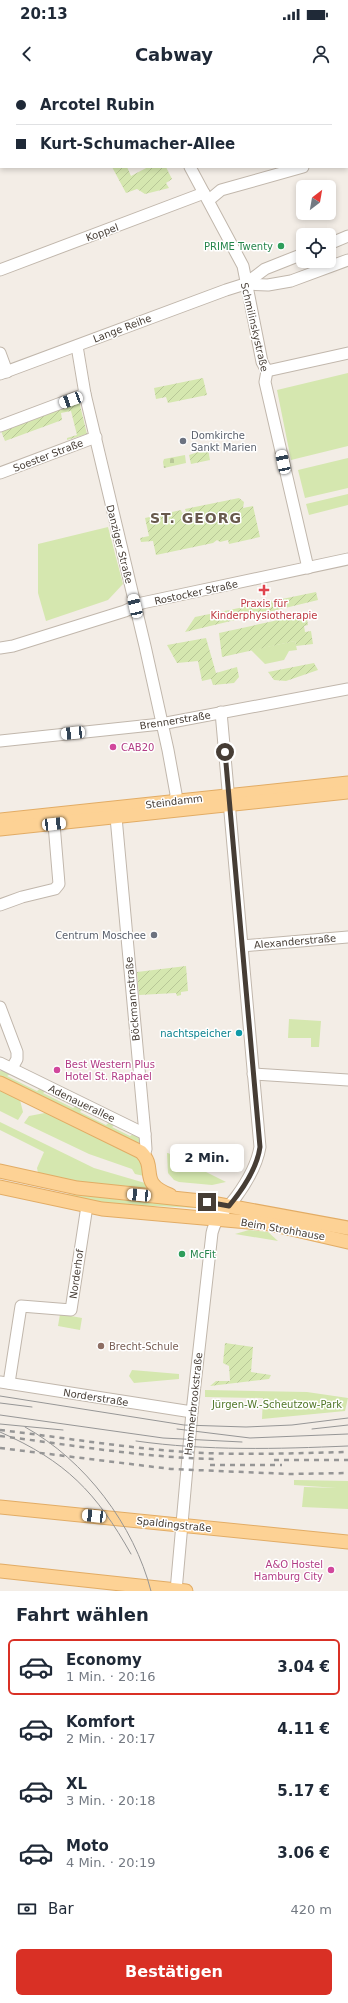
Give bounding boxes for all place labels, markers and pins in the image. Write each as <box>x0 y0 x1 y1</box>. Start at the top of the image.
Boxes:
place label: PRIME Twenty <box>204 241 273 252</box>
marker: PRIME Twenty <box>276 241 286 251</box>
place label: Domkirche Sankt Marien <box>191 430 257 453</box>
marker: Domkirche Sankt Marien <box>178 436 188 446</box>
marker: Praxis für Kinderphysiotherapie <box>258 584 270 596</box>
place label: Praxis für Kinderphysiotherapie <box>211 598 317 621</box>
marker: CAB20 <box>108 742 118 752</box>
place label: CAB20 <box>121 742 154 753</box>
place label: Centrum Moschee <box>55 930 146 941</box>
marker: Centrum Moschee <box>149 930 159 940</box>
place label: nachtspeicher <box>160 1028 232 1039</box>
marker: nachtspeicher <box>234 1028 244 1038</box>
place label: Best Western Plus Hotel St. Raphael <box>65 1059 155 1082</box>
marker: Best Western Plus Hotel St. Raphael <box>52 1065 62 1075</box>
marker: McFit <box>177 1249 187 1259</box>
place label: McFit <box>190 1249 216 1260</box>
marker: Brecht-Schule <box>96 1341 106 1351</box>
place label: Brecht-Schule <box>109 1341 179 1352</box>
place label: A&O Hostel Hamburg City <box>254 1559 323 1582</box>
marker: A&O Hostel Hamburg City <box>326 1565 336 1575</box>

